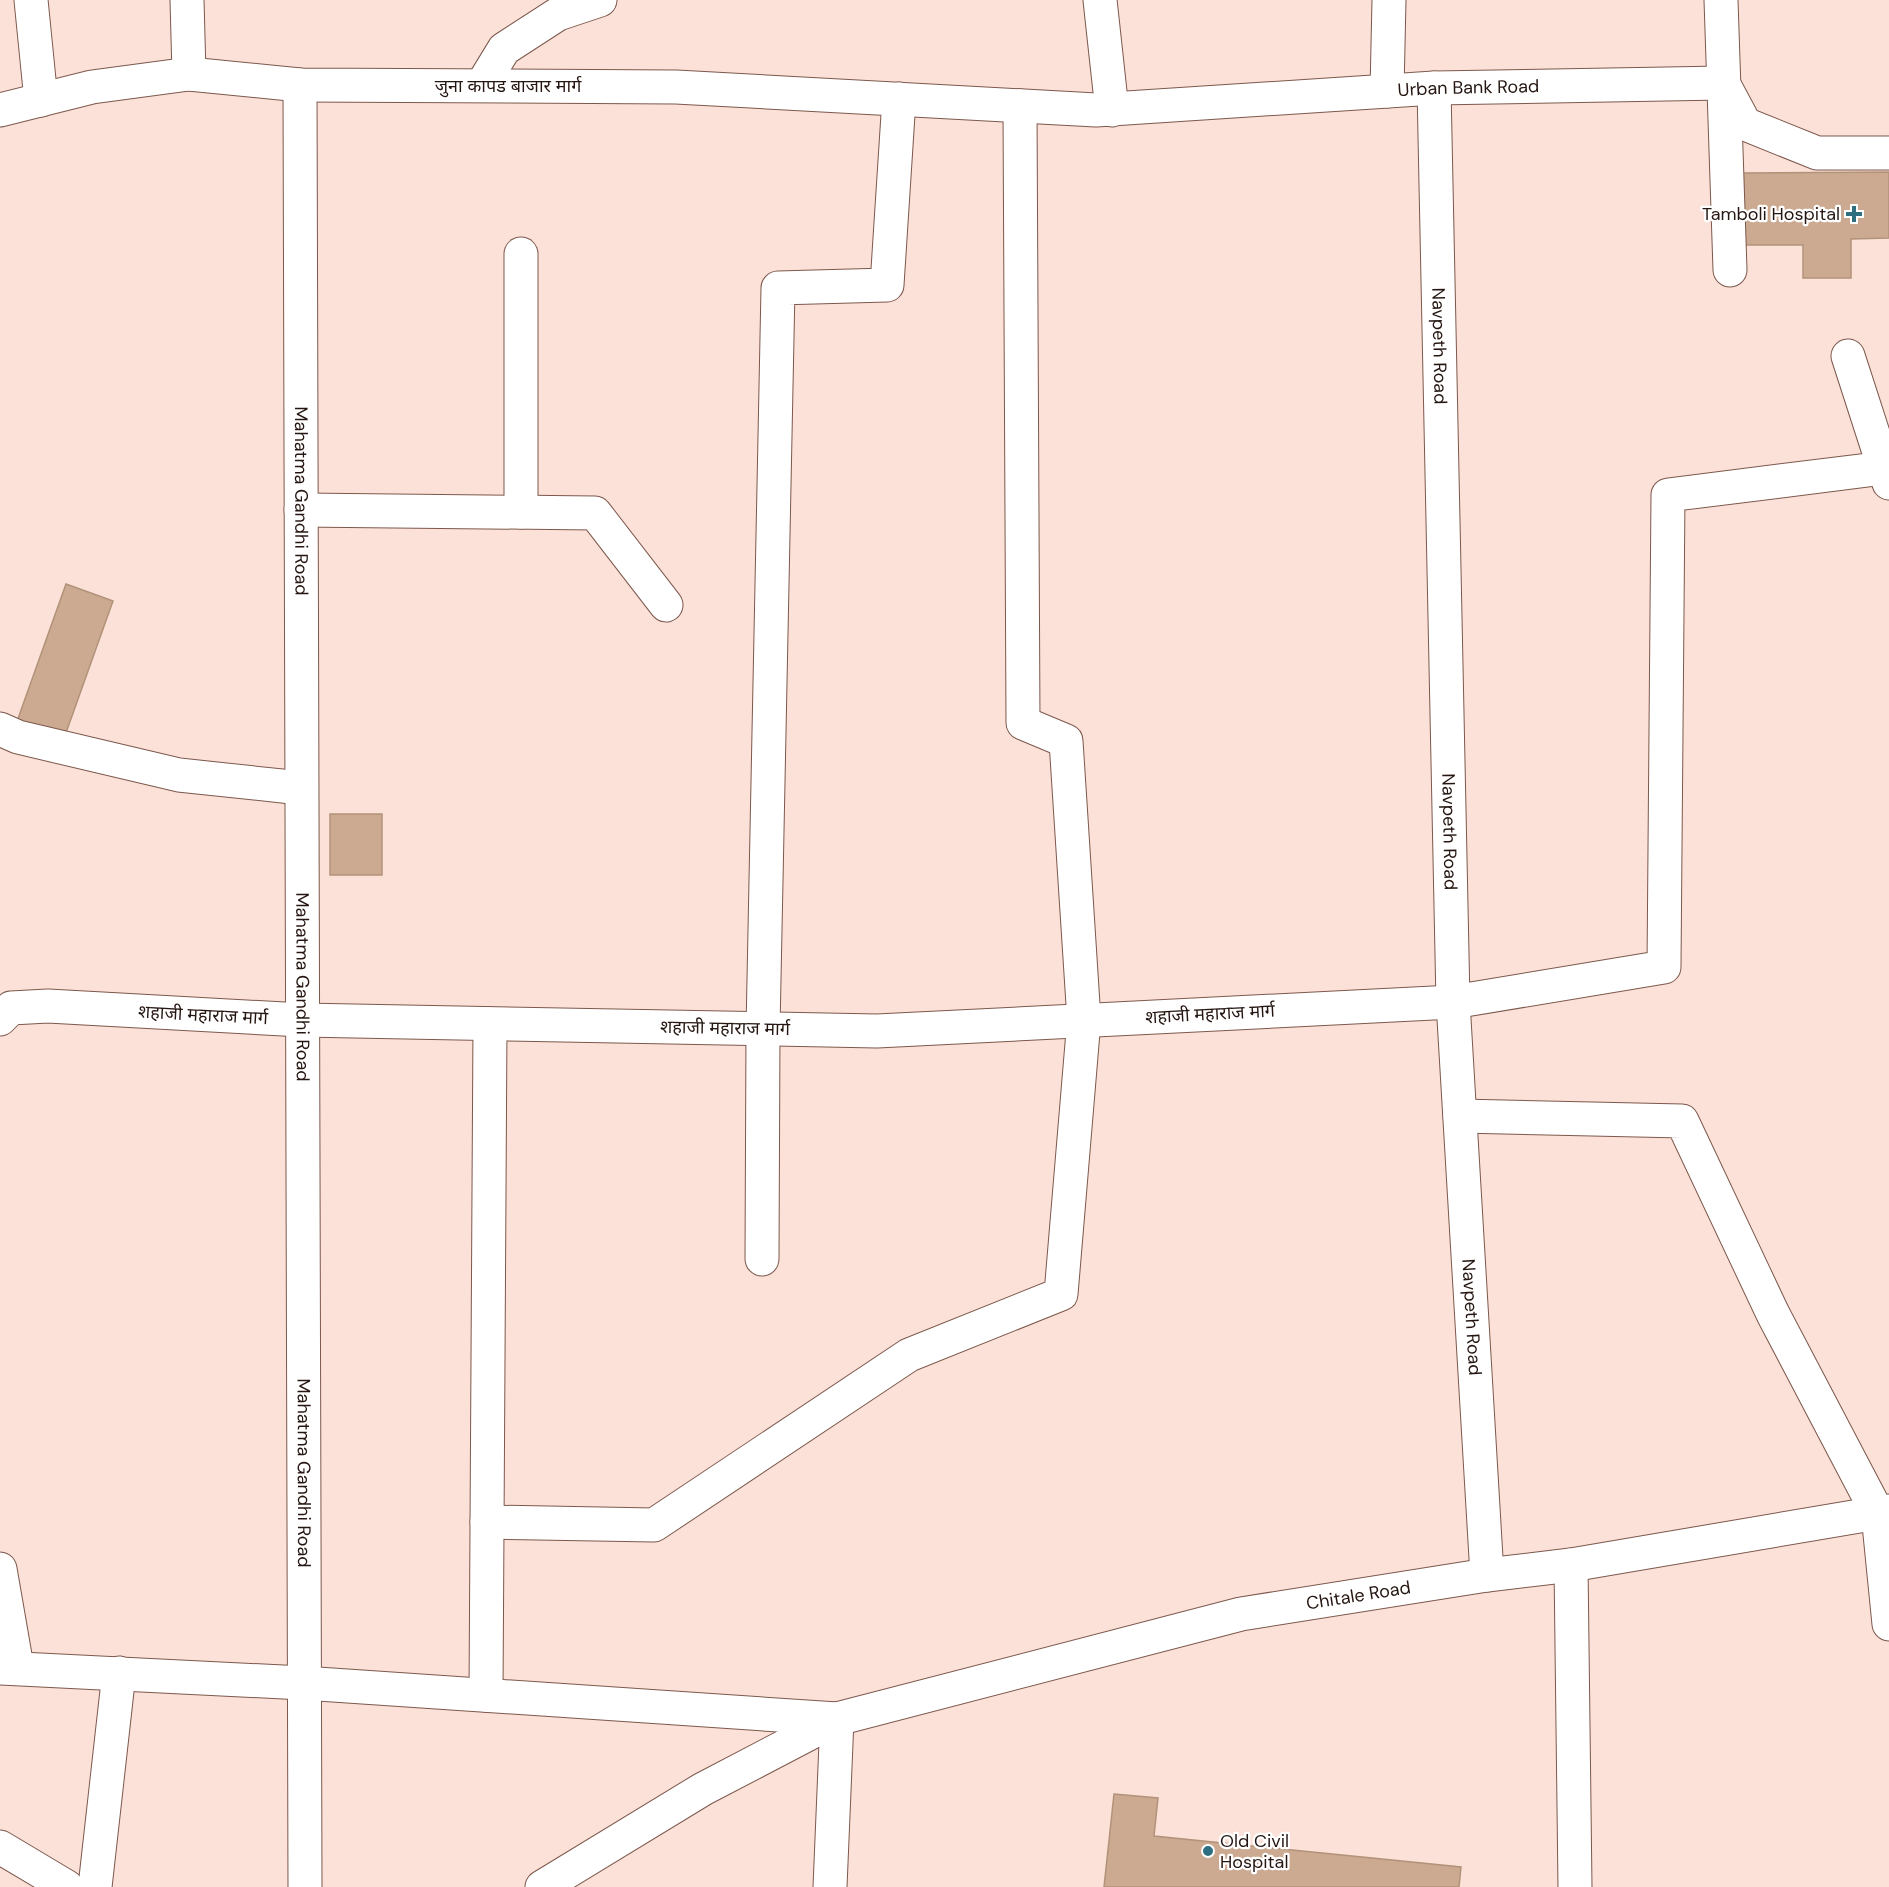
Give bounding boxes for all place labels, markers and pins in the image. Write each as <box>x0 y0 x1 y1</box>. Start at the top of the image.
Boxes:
place label: Tamboli Hospital <box>1702 202 1840 226</box>
marker: Tamboli Hospital <box>1845 205 1863 223</box>
place label: Old Civil Hospital <box>1220 1829 1289 1874</box>
marker: Old Civil Hospital <box>1201 1844 1215 1858</box>

